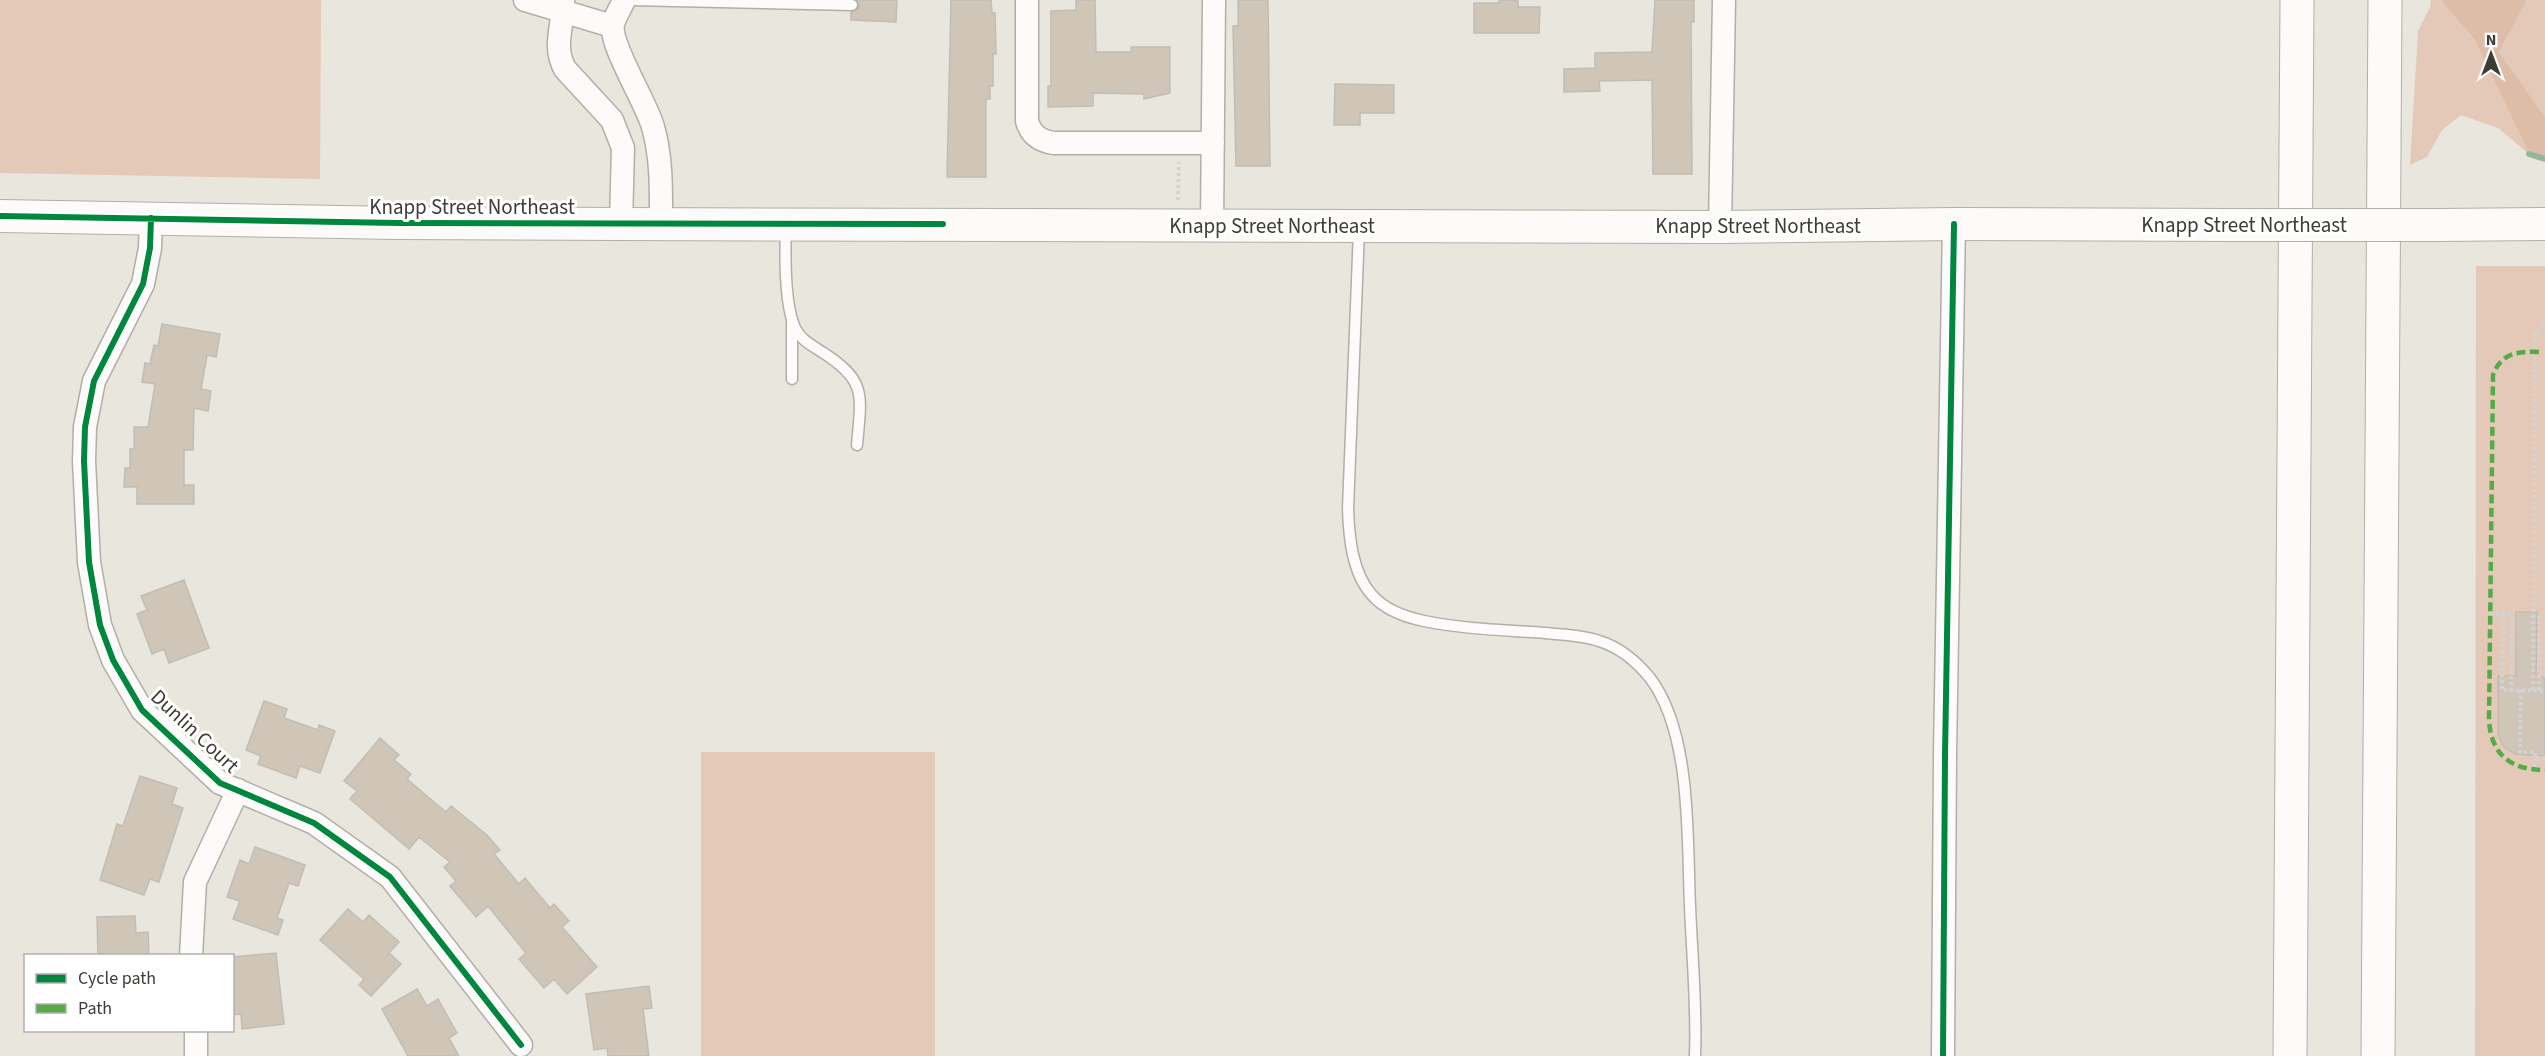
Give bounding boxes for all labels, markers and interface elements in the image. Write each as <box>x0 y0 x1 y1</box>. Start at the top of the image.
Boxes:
north arrow <box>2461 24 2521 84</box>
text: N <box>2486 29 2496 51</box>
street label: Knapp Street Northeast <box>369 192 575 222</box>
street label: Knapp Street Northeast <box>2141 210 2347 240</box>
street label: Knapp Street Northeast <box>1169 211 1375 241</box>
street label: Knapp Street Northeast <box>1655 211 1861 241</box>
street label: Dunlin Court <box>144 682 246 780</box>
legend <box>24 954 234 1032</box>
text: Cycle path <box>78 966 156 991</box>
text: Path <box>78 996 112 1021</box>

